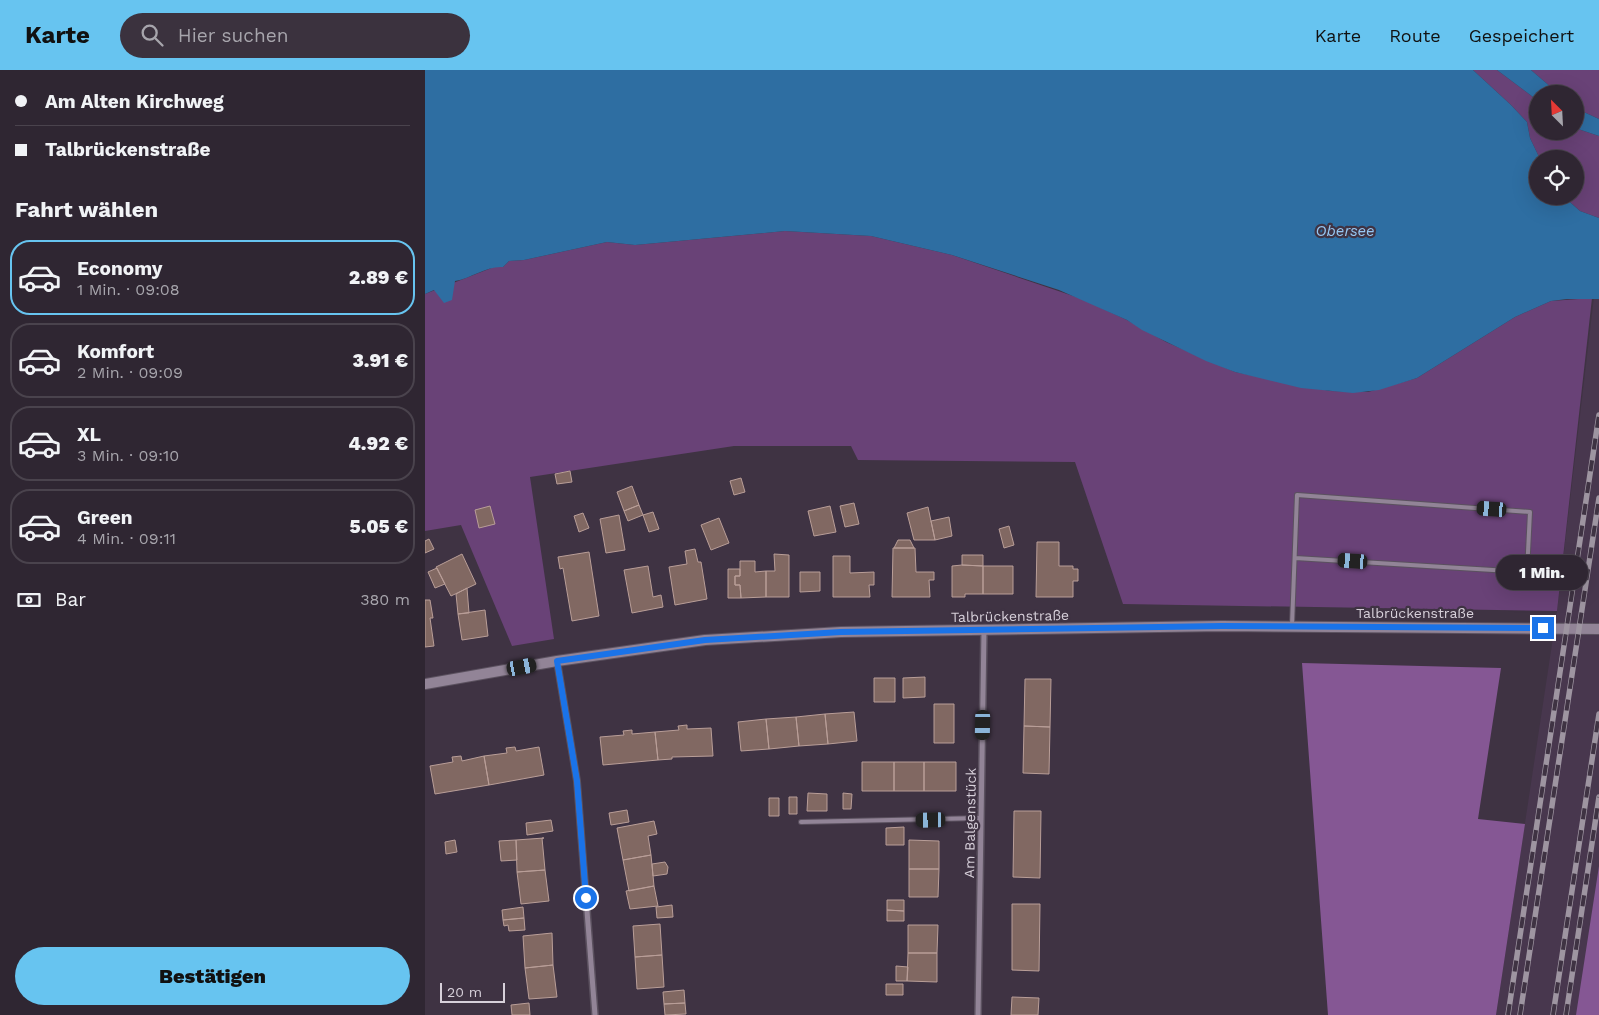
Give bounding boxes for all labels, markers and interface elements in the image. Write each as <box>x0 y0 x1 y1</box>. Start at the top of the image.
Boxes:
search box <box>120 13 470 58</box>
text: Karte <box>25 21 90 49</box>
icon: search <box>138 21 166 49</box>
text: Hier suchen <box>178 24 288 47</box>
text: Karte <box>1315 25 1361 46</box>
text: Route <box>1389 25 1441 46</box>
text: Gespeichert <box>1469 25 1574 46</box>
north arrow <box>1529 85 1584 140</box>
map controls <box>1529 85 1584 205</box>
text: Am Alten Kirchweg <box>45 90 224 113</box>
text: Talbrückenstraße <box>45 138 210 161</box>
button: locate <box>1529 150 1584 205</box>
text: Fahrt wählen <box>15 197 158 222</box>
water label: Obersee <box>1316 222 1375 240</box>
icon: car <box>17 255 62 300</box>
text: Economy <box>77 257 162 280</box>
text: 2.89 € <box>349 266 408 289</box>
text: 1 Min. · 09:08 <box>77 280 180 299</box>
icon: car <box>17 338 62 383</box>
text: Komfort <box>77 340 154 363</box>
text: 3.91 € <box>352 349 408 372</box>
text: 2 Min. · 09:09 <box>77 363 183 382</box>
icon: car <box>17 421 62 466</box>
text: XL <box>77 423 101 446</box>
text: 4.92 € <box>348 432 408 455</box>
text: 3 Min. · 09:10 <box>77 446 179 465</box>
car <box>1476 500 1507 518</box>
icon: car <box>17 504 62 549</box>
text: Green <box>77 506 133 529</box>
text: 5.05 € <box>350 515 408 538</box>
text: 4 Min. · 09:11 <box>77 529 176 548</box>
car <box>1337 552 1368 570</box>
callout: 1 Min. <box>1497 556 1589 590</box>
text: 1 Min. <box>1519 563 1565 582</box>
icon: cash <box>15 586 43 614</box>
text: Bar <box>55 588 86 611</box>
text: 380 m <box>360 590 410 609</box>
street label: Talbrückenstraße <box>1356 605 1474 621</box>
street label: Talbrückenstraße <box>951 607 1069 625</box>
route end <box>1532 617 1554 639</box>
car <box>505 657 538 677</box>
car <box>975 710 990 740</box>
street label: Am Balgenstück <box>961 768 979 878</box>
car <box>915 812 946 828</box>
route start <box>575 887 597 909</box>
button: Bestätigen <box>15 947 410 1005</box>
scale bar <box>440 980 505 1003</box>
text: 20 m <box>447 984 482 1000</box>

